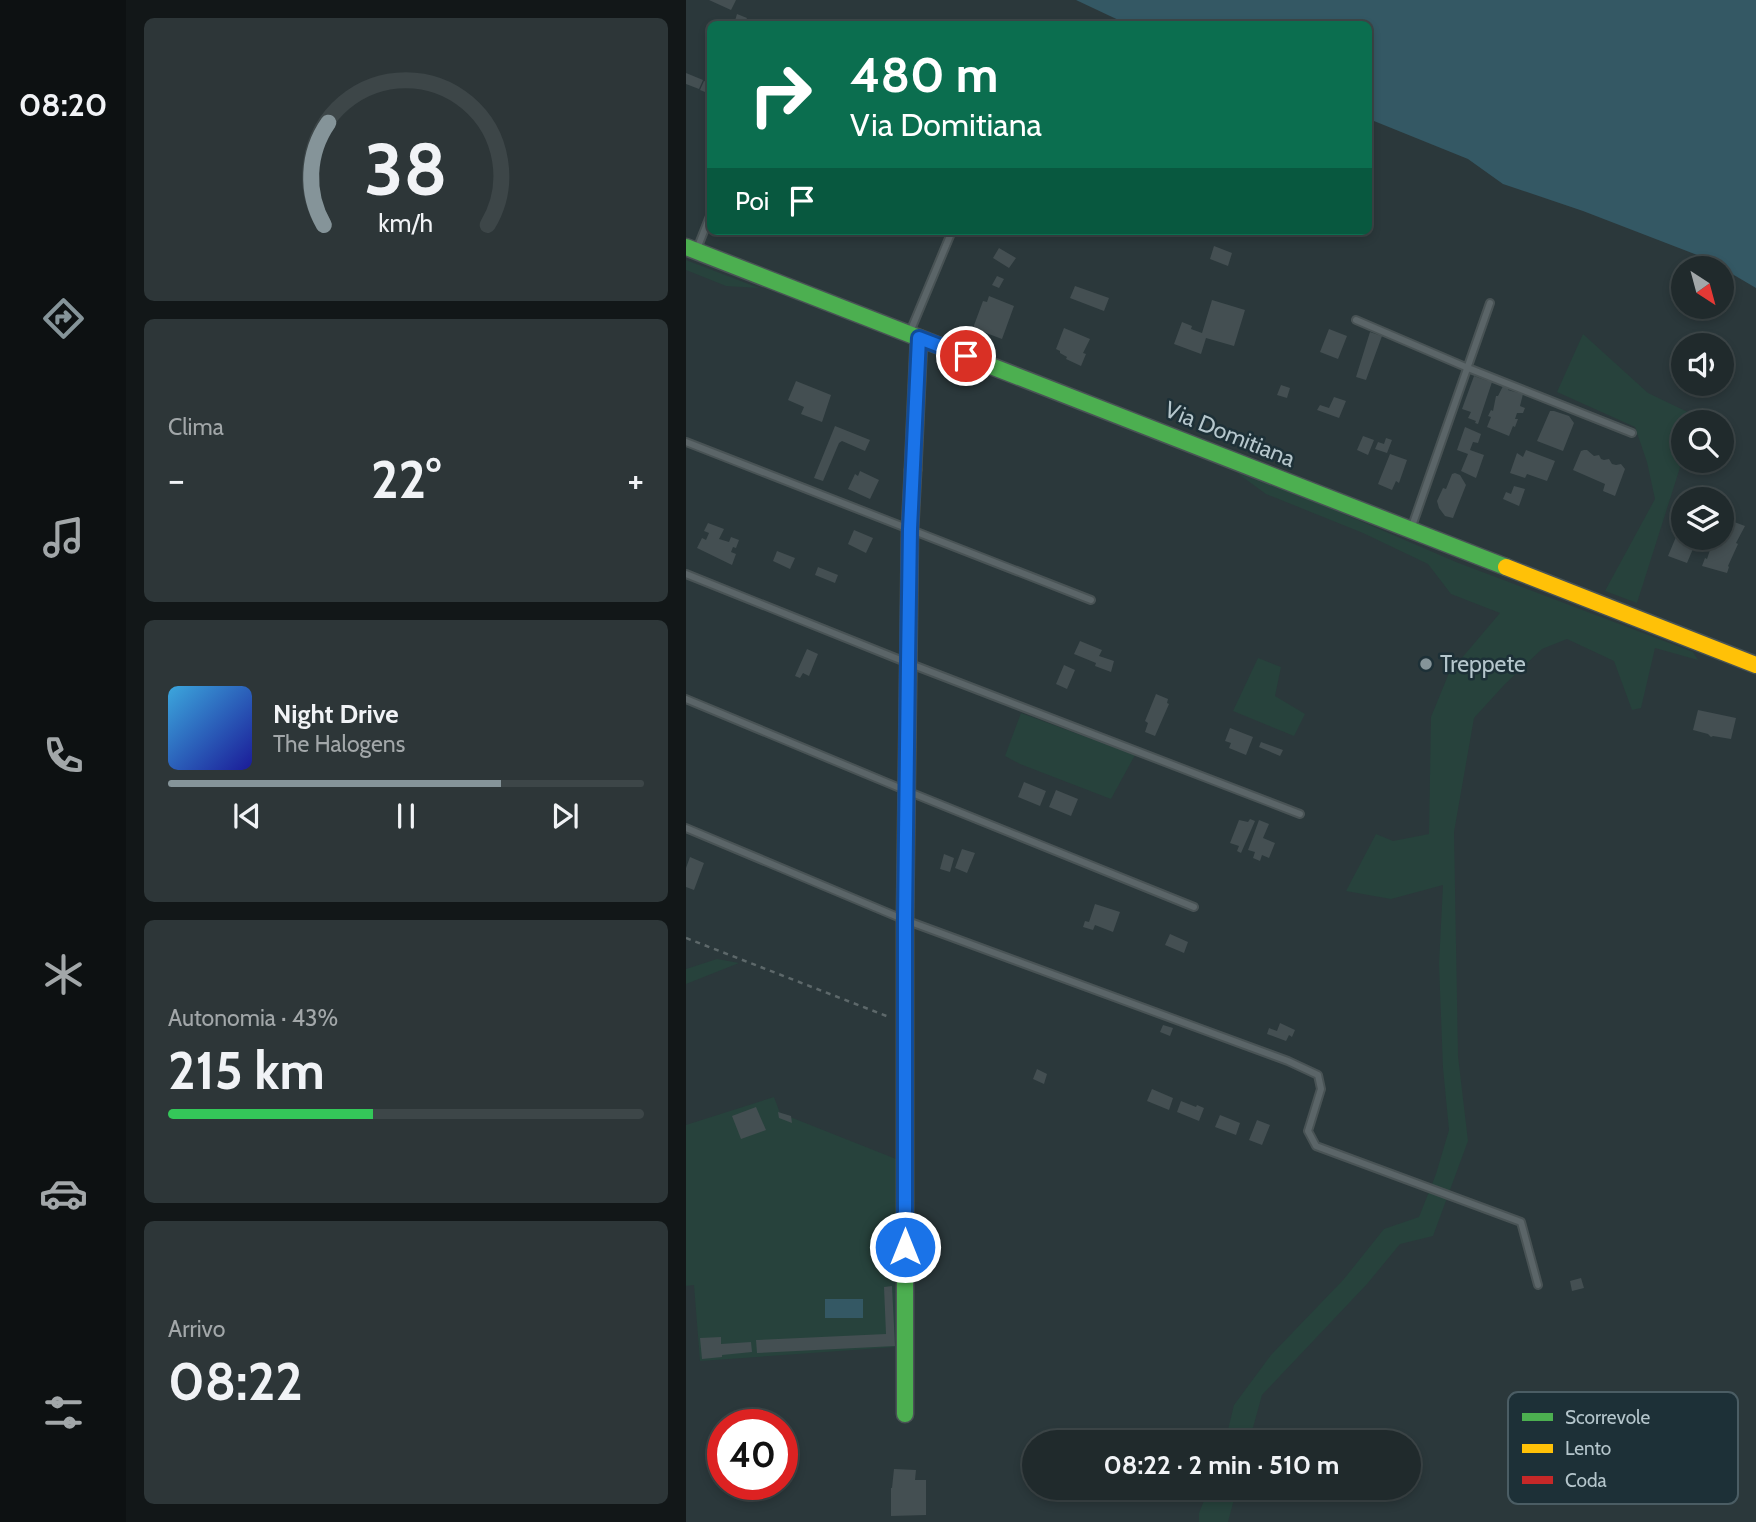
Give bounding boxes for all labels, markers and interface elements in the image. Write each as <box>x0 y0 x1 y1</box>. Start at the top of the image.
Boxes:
text: 480 m <box>850 45 998 104</box>
icon: right <box>735 49 826 140</box>
text: 08:20 <box>19 85 107 124</box>
text: Via Domitiana <box>850 105 1042 144</box>
text: 38 <box>364 126 448 214</box>
icon: arrive <box>783 182 821 220</box>
text: Poi <box>735 185 769 217</box>
text: km/h <box>379 208 433 238</box>
north arrow <box>1671 256 1734 318</box>
map controls <box>1671 256 1734 550</box>
icon: directions <box>39 294 88 343</box>
pin <box>936 326 996 386</box>
button: sound <box>1671 333 1734 396</box>
icon: arrive <box>947 337 985 375</box>
street label: Via Domitiana <box>1161 395 1299 473</box>
button: search <box>1671 410 1734 473</box>
text: Clima <box>168 413 224 441</box>
text: 22° <box>371 448 441 511</box>
text: − <box>168 456 185 503</box>
text: + <box>627 456 644 503</box>
button: layers <box>1671 487 1734 550</box>
icon: music <box>39 513 88 562</box>
place label: Treppete <box>1440 650 1526 678</box>
marker: Treppete <box>1418 656 1434 672</box>
text: Night Drive <box>273 698 399 730</box>
text: The Halogens <box>273 730 405 758</box>
icon: phone <box>39 731 88 780</box>
icon: previous <box>228 797 266 835</box>
icon: pause <box>387 797 425 835</box>
icon: next <box>546 797 584 835</box>
icon: climate <box>39 950 88 999</box>
text: Autonomia · 43% <box>168 1004 338 1032</box>
text: 215 km <box>168 1039 325 1102</box>
icon: car <box>39 1169 88 1218</box>
position arrow <box>868 1210 942 1284</box>
text: Arrivo <box>168 1315 225 1343</box>
text: 08:22 <box>168 1350 303 1413</box>
icon: filters <box>39 1388 88 1437</box>
legend <box>1508 1392 1738 1504</box>
text: Scorrevole <box>1565 1406 1650 1429</box>
speed limit sign: 40 <box>707 1409 798 1500</box>
text: Lento <box>1565 1437 1611 1460</box>
text: 08:22 · 2 min · 510 m <box>1104 1449 1339 1481</box>
text: Coda <box>1565 1469 1607 1492</box>

